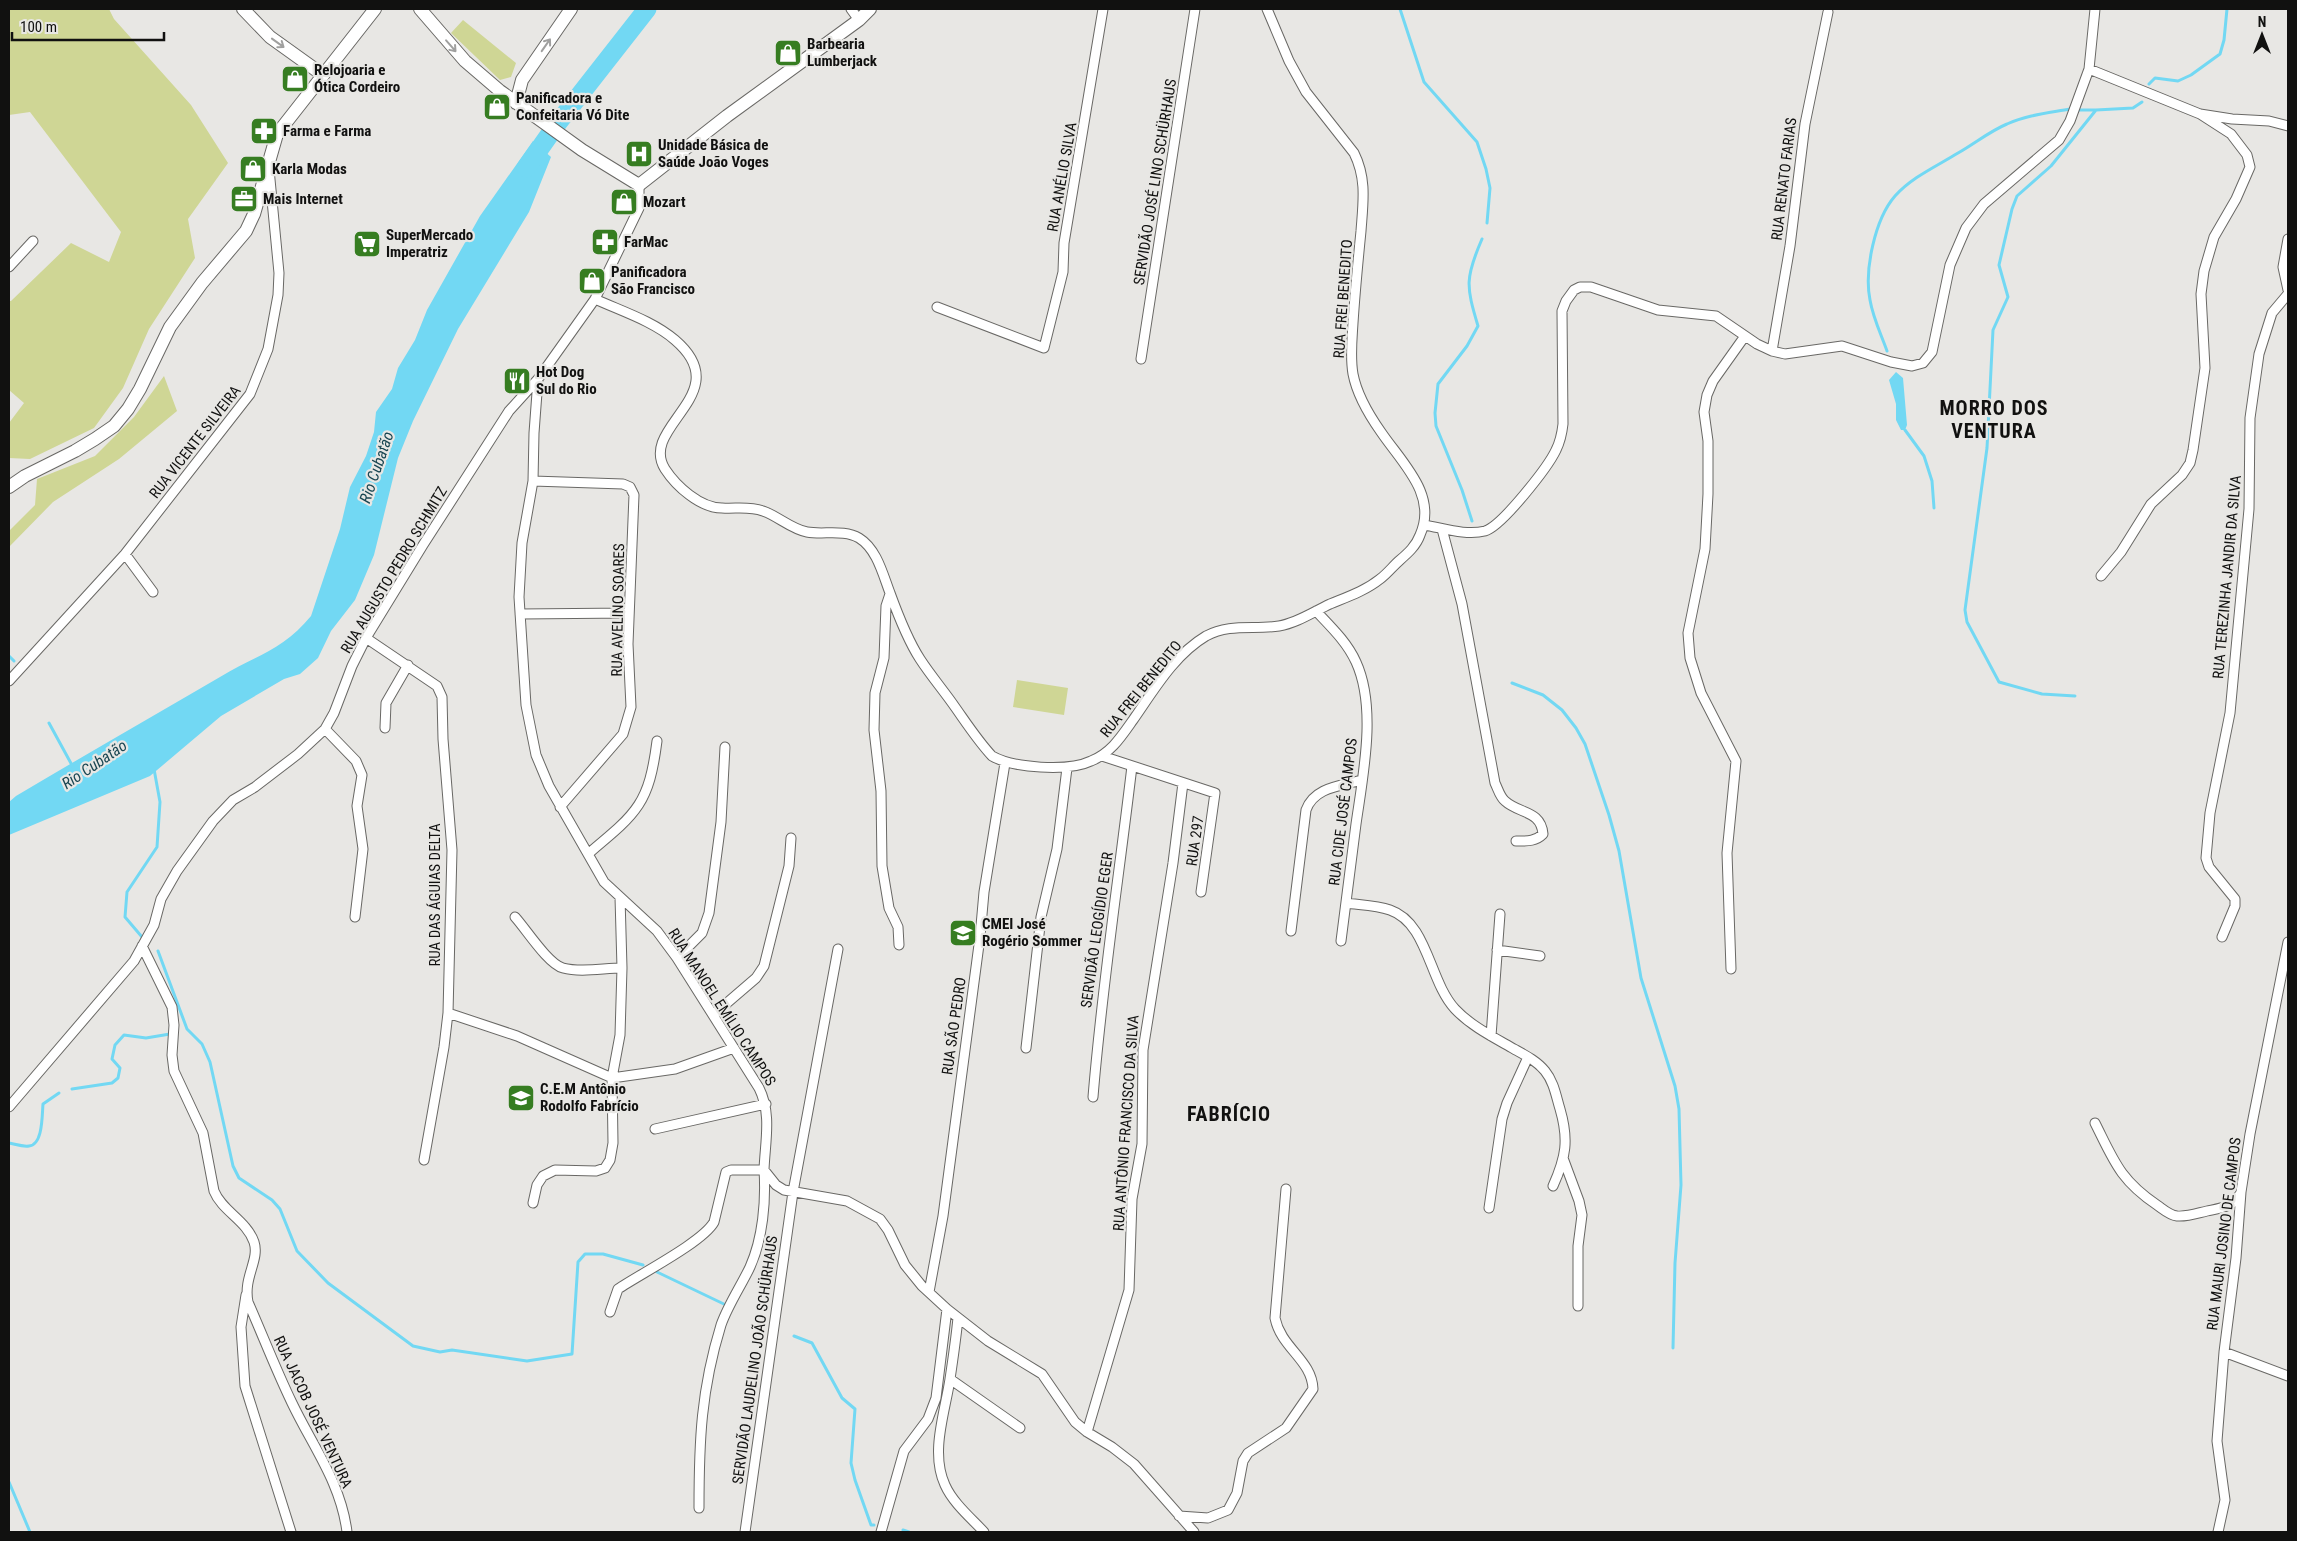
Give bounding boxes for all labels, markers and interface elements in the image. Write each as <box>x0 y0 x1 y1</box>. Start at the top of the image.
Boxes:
scale bar <box>12 10 165 42</box>
north arrow <box>2237 10 2287 60</box>
text: N <box>2258 14 2266 30</box>
text: 100 m <box>20 18 57 36</box>
place label: Barbearia Lumberjack <box>807 35 878 70</box>
one-way arrow <box>271 38 285 48</box>
one-way arrow <box>541 38 551 52</box>
shop icon: Barbearia Lumberjack <box>773 38 803 68</box>
one-way arrow <box>446 39 457 52</box>
place label: Relojoaria e Ótica Cordeiro <box>314 61 400 96</box>
shop icon: Relojoaria e Ótica Cordeiro <box>280 64 310 94</box>
street label: SERVIDÃO JOSÉ LINO SCHÜRHAUS <box>1130 77 1180 286</box>
place label: Panificadora e Confeitaria Vó Dite <box>516 89 629 124</box>
shop icon: Panificadora e Confeitaria Vó Dite <box>482 92 512 122</box>
pharmacy icon: Farma e Farma <box>249 116 279 146</box>
street label: RUA RENATO FARIAS <box>1768 116 1801 242</box>
street label: RUA ANÉLIO SILVA <box>1044 120 1081 233</box>
place label: Farma e Farma <box>283 122 371 140</box>
place label: Unidade Básica de Saúde João Voges <box>658 136 769 171</box>
hospital icon: Unidade Básica de Saúde João Voges <box>624 139 654 169</box>
shop icon: Karla Modas <box>238 154 268 184</box>
place label: Karla Modas <box>272 160 347 178</box>
office icon: Mais Internet <box>229 184 259 214</box>
shop icon: Mozart <box>609 187 639 217</box>
place label: Mais Internet <box>263 190 343 208</box>
place label: Mozart <box>643 193 686 211</box>
place label: SuperMercado Imperatriz <box>386 226 473 261</box>
pharmacy icon: FarMac <box>590 227 620 257</box>
supermarket icon: SuperMercado Imperatriz <box>352 229 382 259</box>
place label: FarMac <box>624 233 668 251</box>
street label: RUA FREI BENEDITO <box>1330 239 1356 359</box>
place label: Panificadora São Francisco <box>611 263 695 298</box>
shop icon: Panificadora São Francisco <box>577 266 607 296</box>
place label: Hot Dog Sul do Rio <box>536 363 597 398</box>
restaurant icon: Hot Dog Sul do Rio <box>502 366 532 396</box>
street label: RUA VICENTE SILVEIRA <box>145 382 245 502</box>
district label: MORRO DOS VENTURA <box>1939 396 2049 443</box>
water label: Rio Cubatão <box>355 429 398 505</box>
street label: RUA TEREZINHA JANDIR DA SILVA <box>2209 474 2245 680</box>
street label: RUA AUGUSTO PEDRO SCHMITZ <box>337 483 451 657</box>
street label: RUA AVELINO SOARES <box>608 543 628 677</box>
street label: RUA FREI BENEDITO <box>1096 637 1186 741</box>
water label: Rio Cubatão <box>58 736 131 793</box>
street label: RUA CIDE JOSÉ CAMPOS <box>1325 737 1361 887</box>
street label: RUA 297 <box>1183 815 1207 867</box>
street label: RUA DAS ÁGUIAS DELTA <box>426 823 444 967</box>
street label: SERVIDÃO LEOGÍDIO EGER <box>1077 851 1117 1009</box>
place label: CMEI José Rogério Sommer <box>982 915 1082 950</box>
school or university icon: CMEI José Rogério Sommer <box>948 918 978 948</box>
street label: RUA MANOEL EMÍLIO CAMPOS <box>664 925 780 1089</box>
street label: RUA SÃO PEDRO <box>938 976 970 1076</box>
street label: RUA ANTÔNIO FRANCISCO DA SILVA <box>1109 1014 1143 1232</box>
place label: C.E.M Antônio Rodolfo Fabrício <box>540 1080 639 1115</box>
school or university icon: C.E.M Antônio Rodolfo Fabrício <box>506 1083 536 1113</box>
district label: FABRÍCIO <box>1187 1102 1271 1126</box>
street label: RUA MAURI JOSINO DE CAMPOS <box>2203 1136 2245 1332</box>
street label: SERVIDÃO LAUDELINO JOÃO SCHÜRHAUS <box>729 1234 781 1485</box>
street label: RUA JACOB JOSÉ VENTURA <box>270 1333 356 1491</box>

